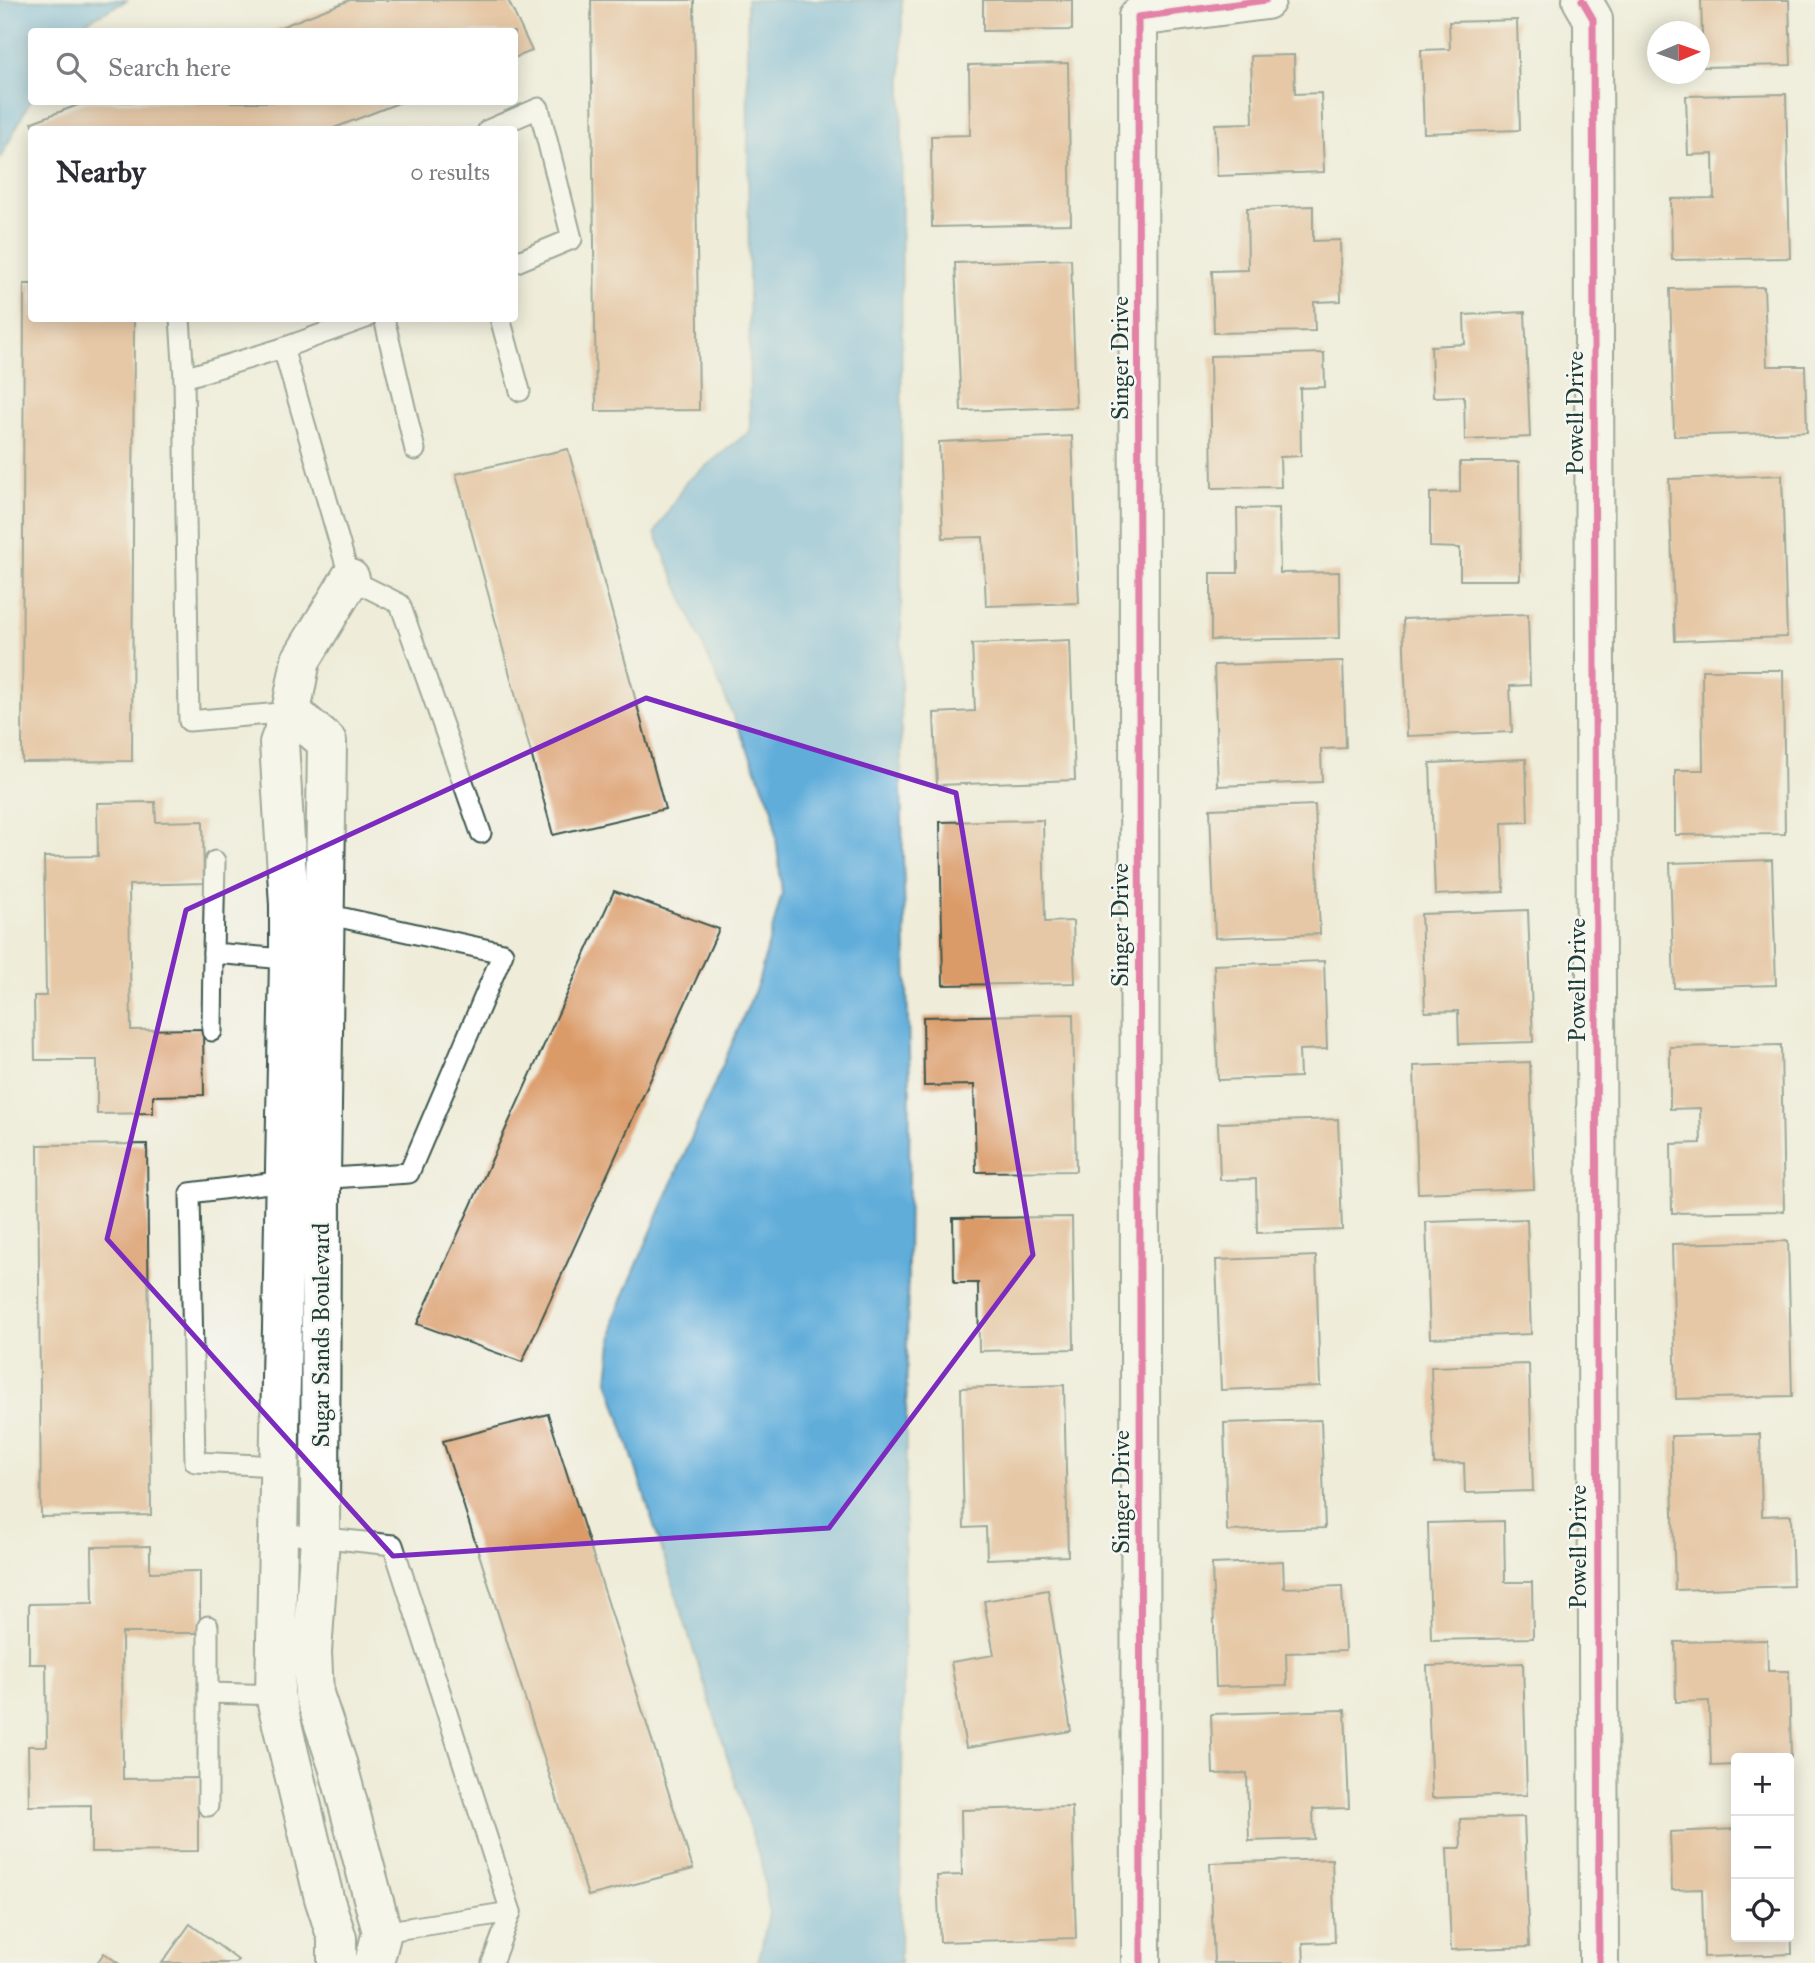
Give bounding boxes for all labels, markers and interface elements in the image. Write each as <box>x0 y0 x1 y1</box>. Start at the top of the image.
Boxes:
north arrow <box>1647 21 1710 84</box>
search box <box>28 28 518 105</box>
icon: search <box>52 48 90 86</box>
text: Search here <box>108 51 231 83</box>
text: Nearby <box>56 154 146 190</box>
text: 0 results <box>410 158 490 186</box>
street label: Singer Drive <box>1105 296 1135 420</box>
street label: Powell Drive <box>1560 351 1590 475</box>
street label: Singer Drive <box>1105 863 1135 987</box>
street label: Powell Drive <box>1562 918 1592 1042</box>
street label: Sugar Sands Boulevard <box>306 1223 336 1447</box>
street label: Singer Drive <box>1106 1430 1136 1554</box>
street label: Powell Drive <box>1563 1485 1593 1609</box>
map controls <box>1731 1753 1794 1942</box>
button: + <box>1731 1753 1794 1816</box>
button: − <box>1731 1816 1794 1879</box>
button: locate <box>1731 1879 1794 1942</box>

